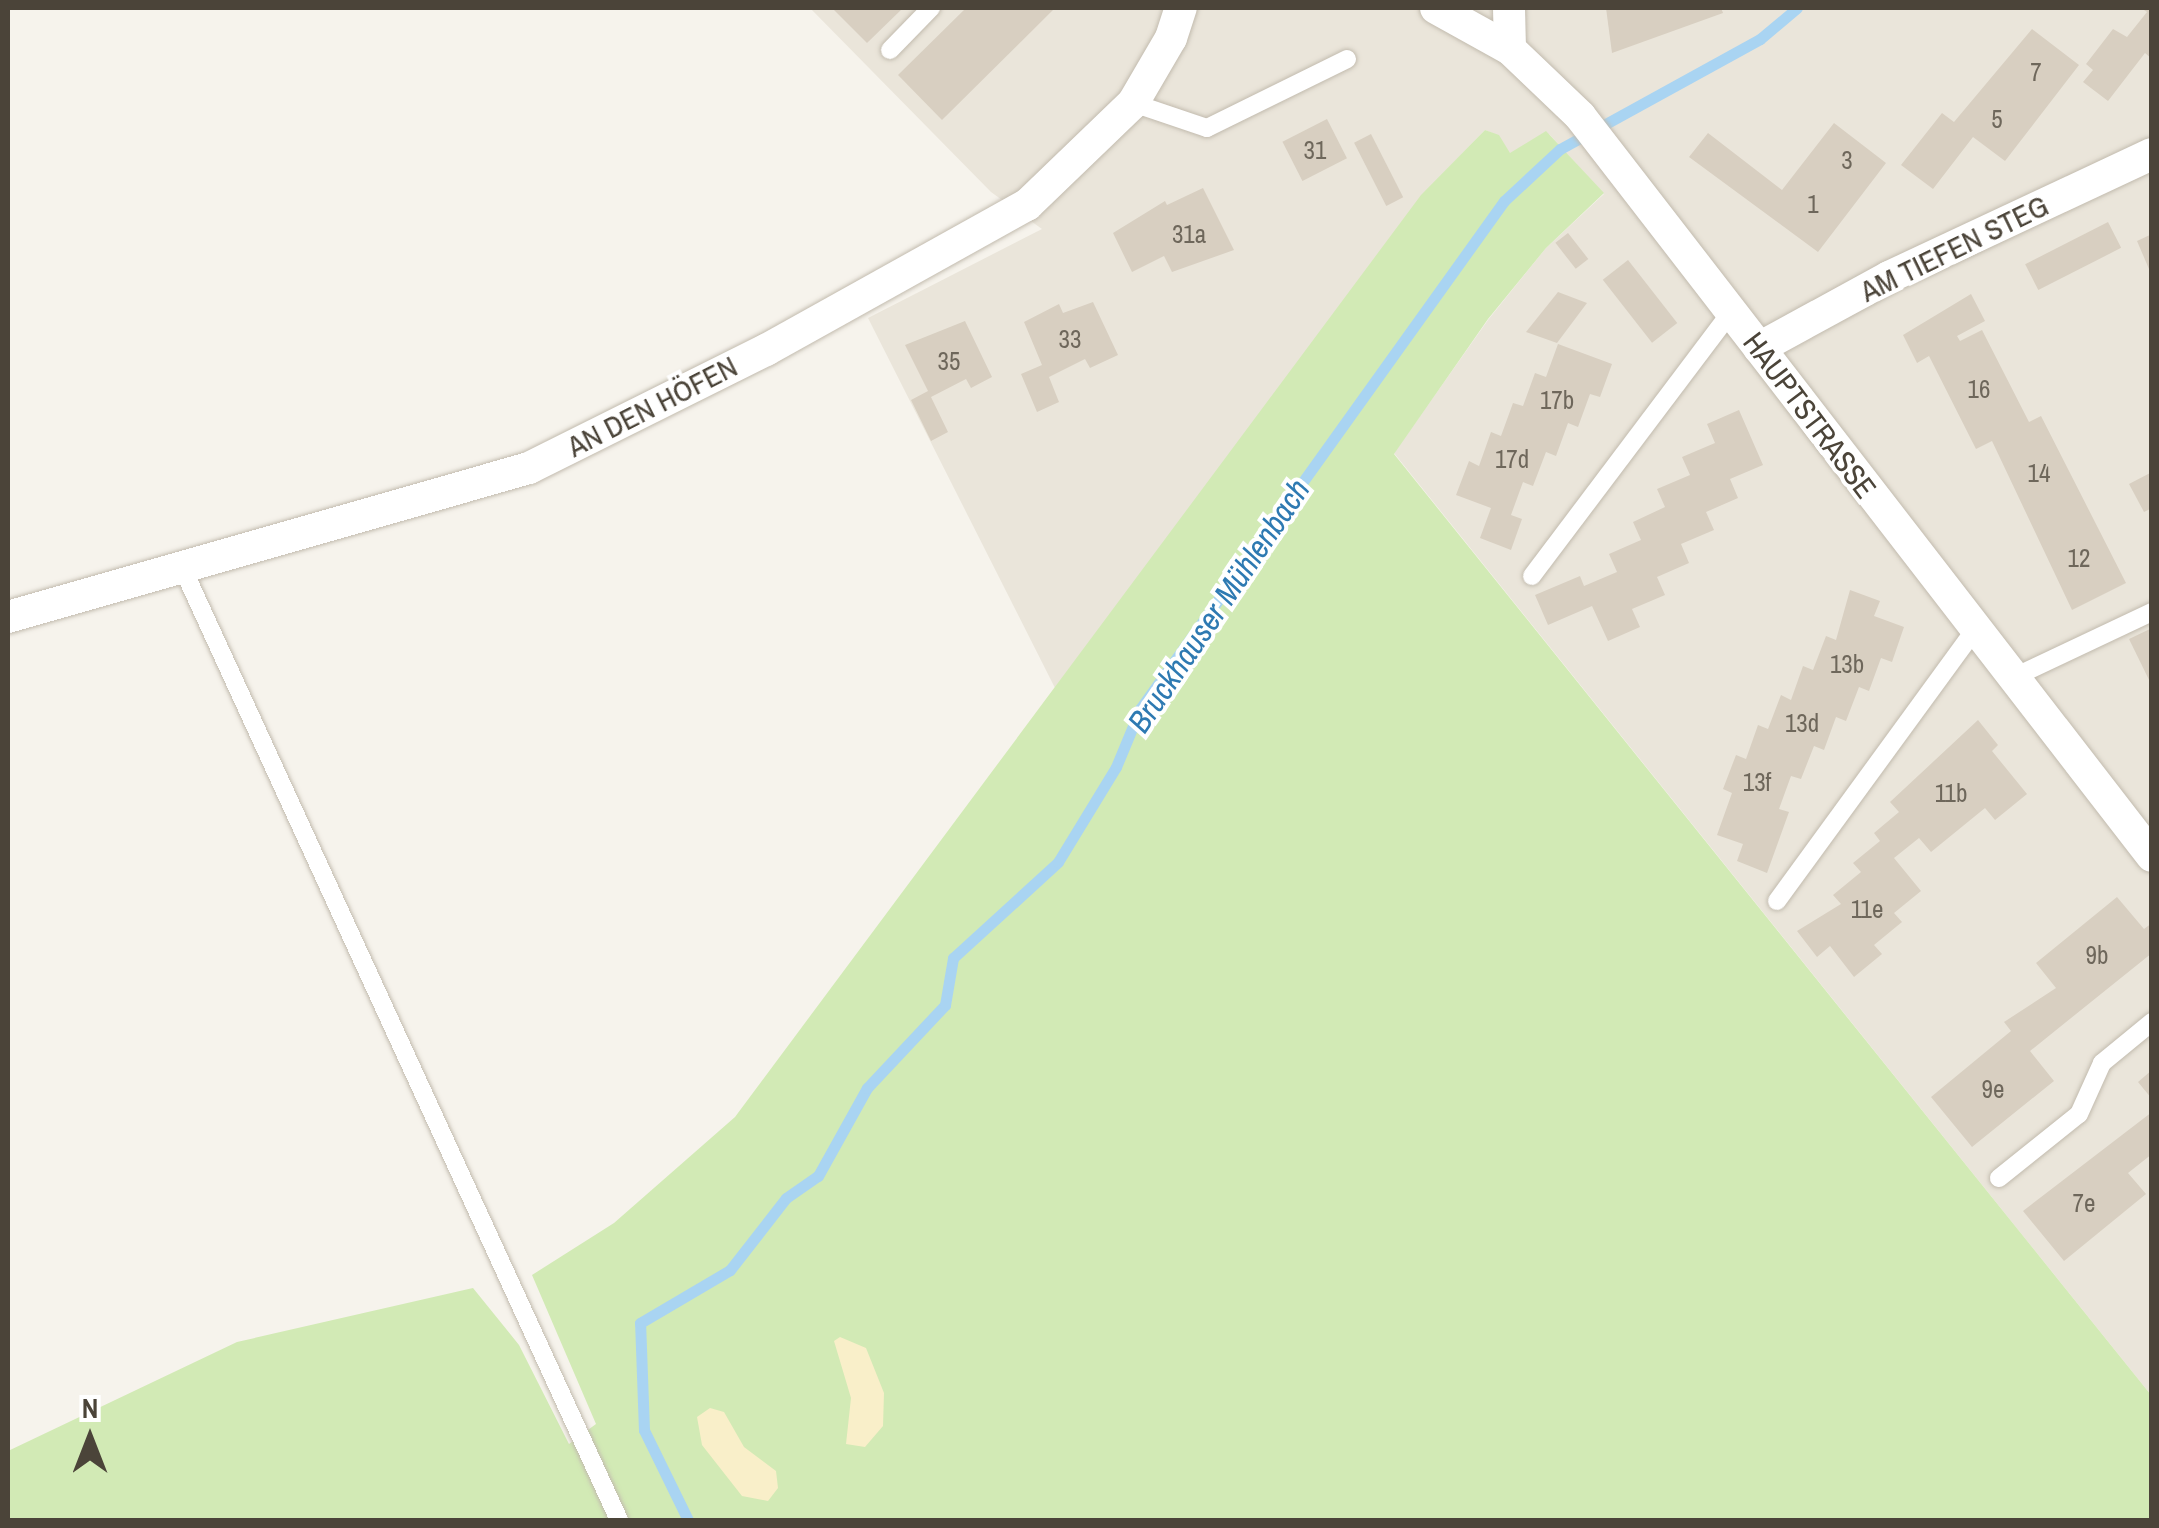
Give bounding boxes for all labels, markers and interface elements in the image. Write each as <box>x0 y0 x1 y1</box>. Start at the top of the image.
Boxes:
house number: 7 <box>2030 57 2042 87</box>
house number: 5 <box>1991 104 2003 134</box>
house number: 31 <box>1304 135 1326 165</box>
house number: 3 <box>1841 145 1853 175</box>
street label: AM TIEFEN STEG <box>1854 187 2054 309</box>
house number: 1 <box>1807 189 1819 219</box>
house number: 31a <box>1172 219 1206 249</box>
house number: 33 <box>1059 324 1081 354</box>
street label: HAUPTSTRASSE <box>1736 325 1884 505</box>
house number: 35 <box>938 346 960 376</box>
street label: AN DEN HÖFEN <box>561 348 743 464</box>
house number: 16 <box>1968 374 1990 404</box>
house number: 17b <box>1540 385 1574 415</box>
house number: 17d <box>1495 444 1529 474</box>
house number: 14 <box>2028 458 2050 488</box>
water label: Bruckhauser Mühlenbach <box>1120 472 1318 740</box>
house number: 12 <box>2068 543 2090 573</box>
house number: 13b <box>1830 649 1864 679</box>
house number: 13d <box>1785 708 1819 738</box>
house number: 13f <box>1743 767 1771 797</box>
house number: 11b <box>1935 778 1967 808</box>
house number: 11e <box>1851 894 1883 924</box>
house number: 9b <box>2086 940 2108 970</box>
house number: 9e <box>1982 1074 2004 1104</box>
house number: 7e <box>2073 1188 2095 1218</box>
north arrow <box>40 1388 140 1488</box>
text: N <box>82 1389 98 1427</box>

